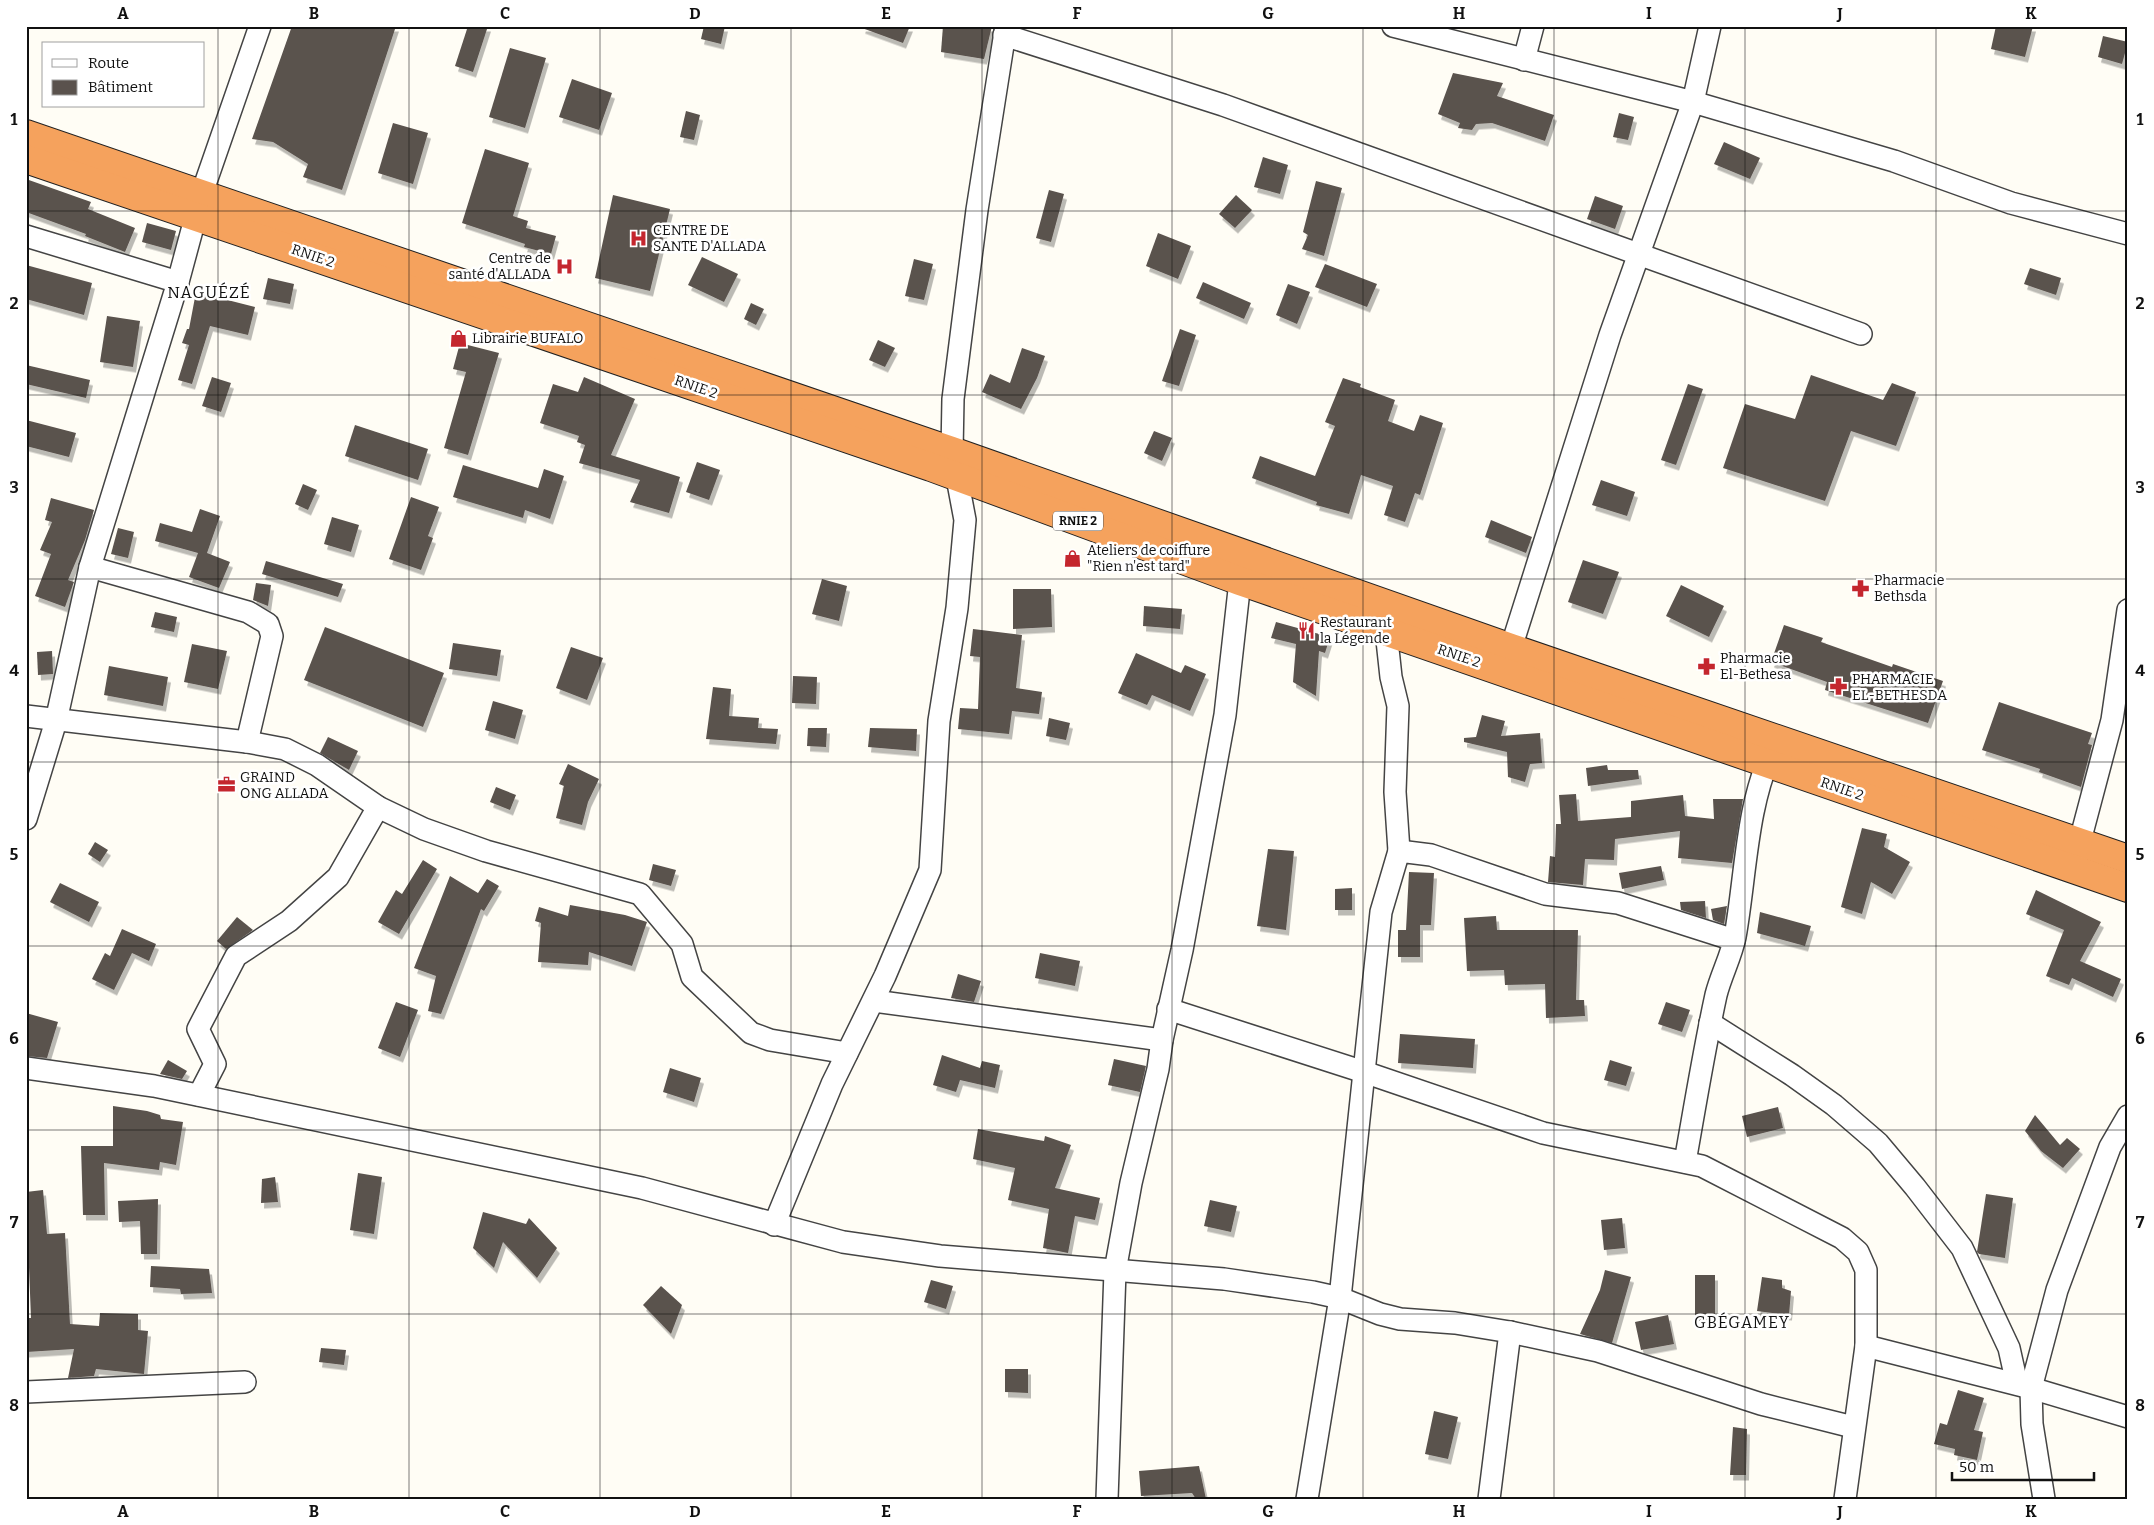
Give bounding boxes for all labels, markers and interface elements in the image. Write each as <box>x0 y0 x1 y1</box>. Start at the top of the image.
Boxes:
text: A <box>117 4 129 23</box>
text: B <box>309 4 319 23</box>
text: C <box>500 4 510 23</box>
text: D <box>689 4 701 23</box>
text: E <box>881 4 891 23</box>
text: F <box>1073 4 1082 23</box>
text: G <box>1262 4 1274 23</box>
text: H <box>1453 4 1466 23</box>
text: I <box>1646 4 1652 23</box>
text: J <box>1836 4 1843 23</box>
text: K <box>2025 4 2037 23</box>
legend <box>42 42 205 108</box>
text: Route <box>88 54 129 72</box>
text: Bâtiment <box>88 78 153 96</box>
text: 1 <box>11 110 18 129</box>
text: 1 <box>2137 110 2144 129</box>
place label: CENTRE DE SANTE D'ALLADA <box>653 222 766 255</box>
hospital icon: CENTRE DE SANTE D'ALLADA <box>629 228 649 248</box>
street label: RNIE 2 <box>289 241 337 271</box>
place label: Centre de santé d'ALLADA <box>449 250 551 283</box>
hospital icon: Centre de santé d'ALLADA <box>555 256 575 276</box>
district label: NAGUÉZÉ <box>167 282 251 302</box>
text: 2 <box>9 294 19 313</box>
text: 2 <box>2135 294 2145 313</box>
shop icon: Librairie BUFALO <box>448 328 468 348</box>
place label: Librairie BUFALO <box>472 330 583 347</box>
street label: RNIE 2 <box>672 372 720 402</box>
text: 3 <box>9 478 19 497</box>
text: 3 <box>2135 478 2145 497</box>
road number: RNIE 2 <box>1053 512 1103 530</box>
place label: Ateliers de coiffure "Rien n'est tard" <box>1087 542 1210 575</box>
shop icon: Ateliers de coiffure "Rien n'est tard" <box>1063 548 1083 568</box>
place label: Pharmacie Bethsda <box>1874 572 1944 605</box>
pharmacy icon: Pharmacie Bethsda <box>1850 578 1870 598</box>
place label: Restaurant la Légende <box>1320 614 1392 647</box>
restaurant icon: Restaurant la Légende <box>1296 620 1316 640</box>
street label: RNIE 2 <box>1435 641 1483 671</box>
place label: Pharmacie El-Bethesa <box>1720 650 1792 683</box>
pharmacy icon: Pharmacie El-Bethesa <box>1696 656 1716 676</box>
text: 4 <box>9 661 19 680</box>
text: 4 <box>2135 661 2145 680</box>
place label: PHARMACIE EL-BETHESDA <box>1852 671 1947 704</box>
pharmacy icon: PHARMACIE EL-BETHESDA <box>1828 677 1848 697</box>
place label: GRAIND ONG ALLADA <box>240 769 329 802</box>
street label: RNIE 2 <box>1818 774 1866 804</box>
office icon: GRAIND ONG ALLADA <box>216 775 236 795</box>
text: 5 <box>10 845 19 864</box>
text: 5 <box>2136 845 2145 864</box>
text: 6 <box>9 1029 19 1048</box>
text: 6 <box>2135 1029 2145 1048</box>
text: 7 <box>10 1213 19 1232</box>
text: 7 <box>2136 1213 2145 1232</box>
district label: GBÉGAMEY <box>1694 1312 1790 1332</box>
text: 8 <box>9 1396 19 1415</box>
text: 8 <box>2135 1396 2145 1415</box>
scale bar <box>1952 1450 2094 1482</box>
text: 50 m <box>1959 1458 1995 1476</box>
text: A <box>117 1502 129 1521</box>
text: B <box>309 1502 319 1521</box>
text: C <box>500 1502 510 1521</box>
text: D <box>689 1502 701 1521</box>
text: E <box>881 1502 891 1521</box>
text: F <box>1073 1502 1082 1521</box>
text: G <box>1262 1502 1274 1521</box>
text: H <box>1453 1502 1466 1521</box>
text: I <box>1646 1502 1652 1521</box>
text: J <box>1836 1502 1843 1521</box>
text: K <box>2025 1502 2037 1521</box>

